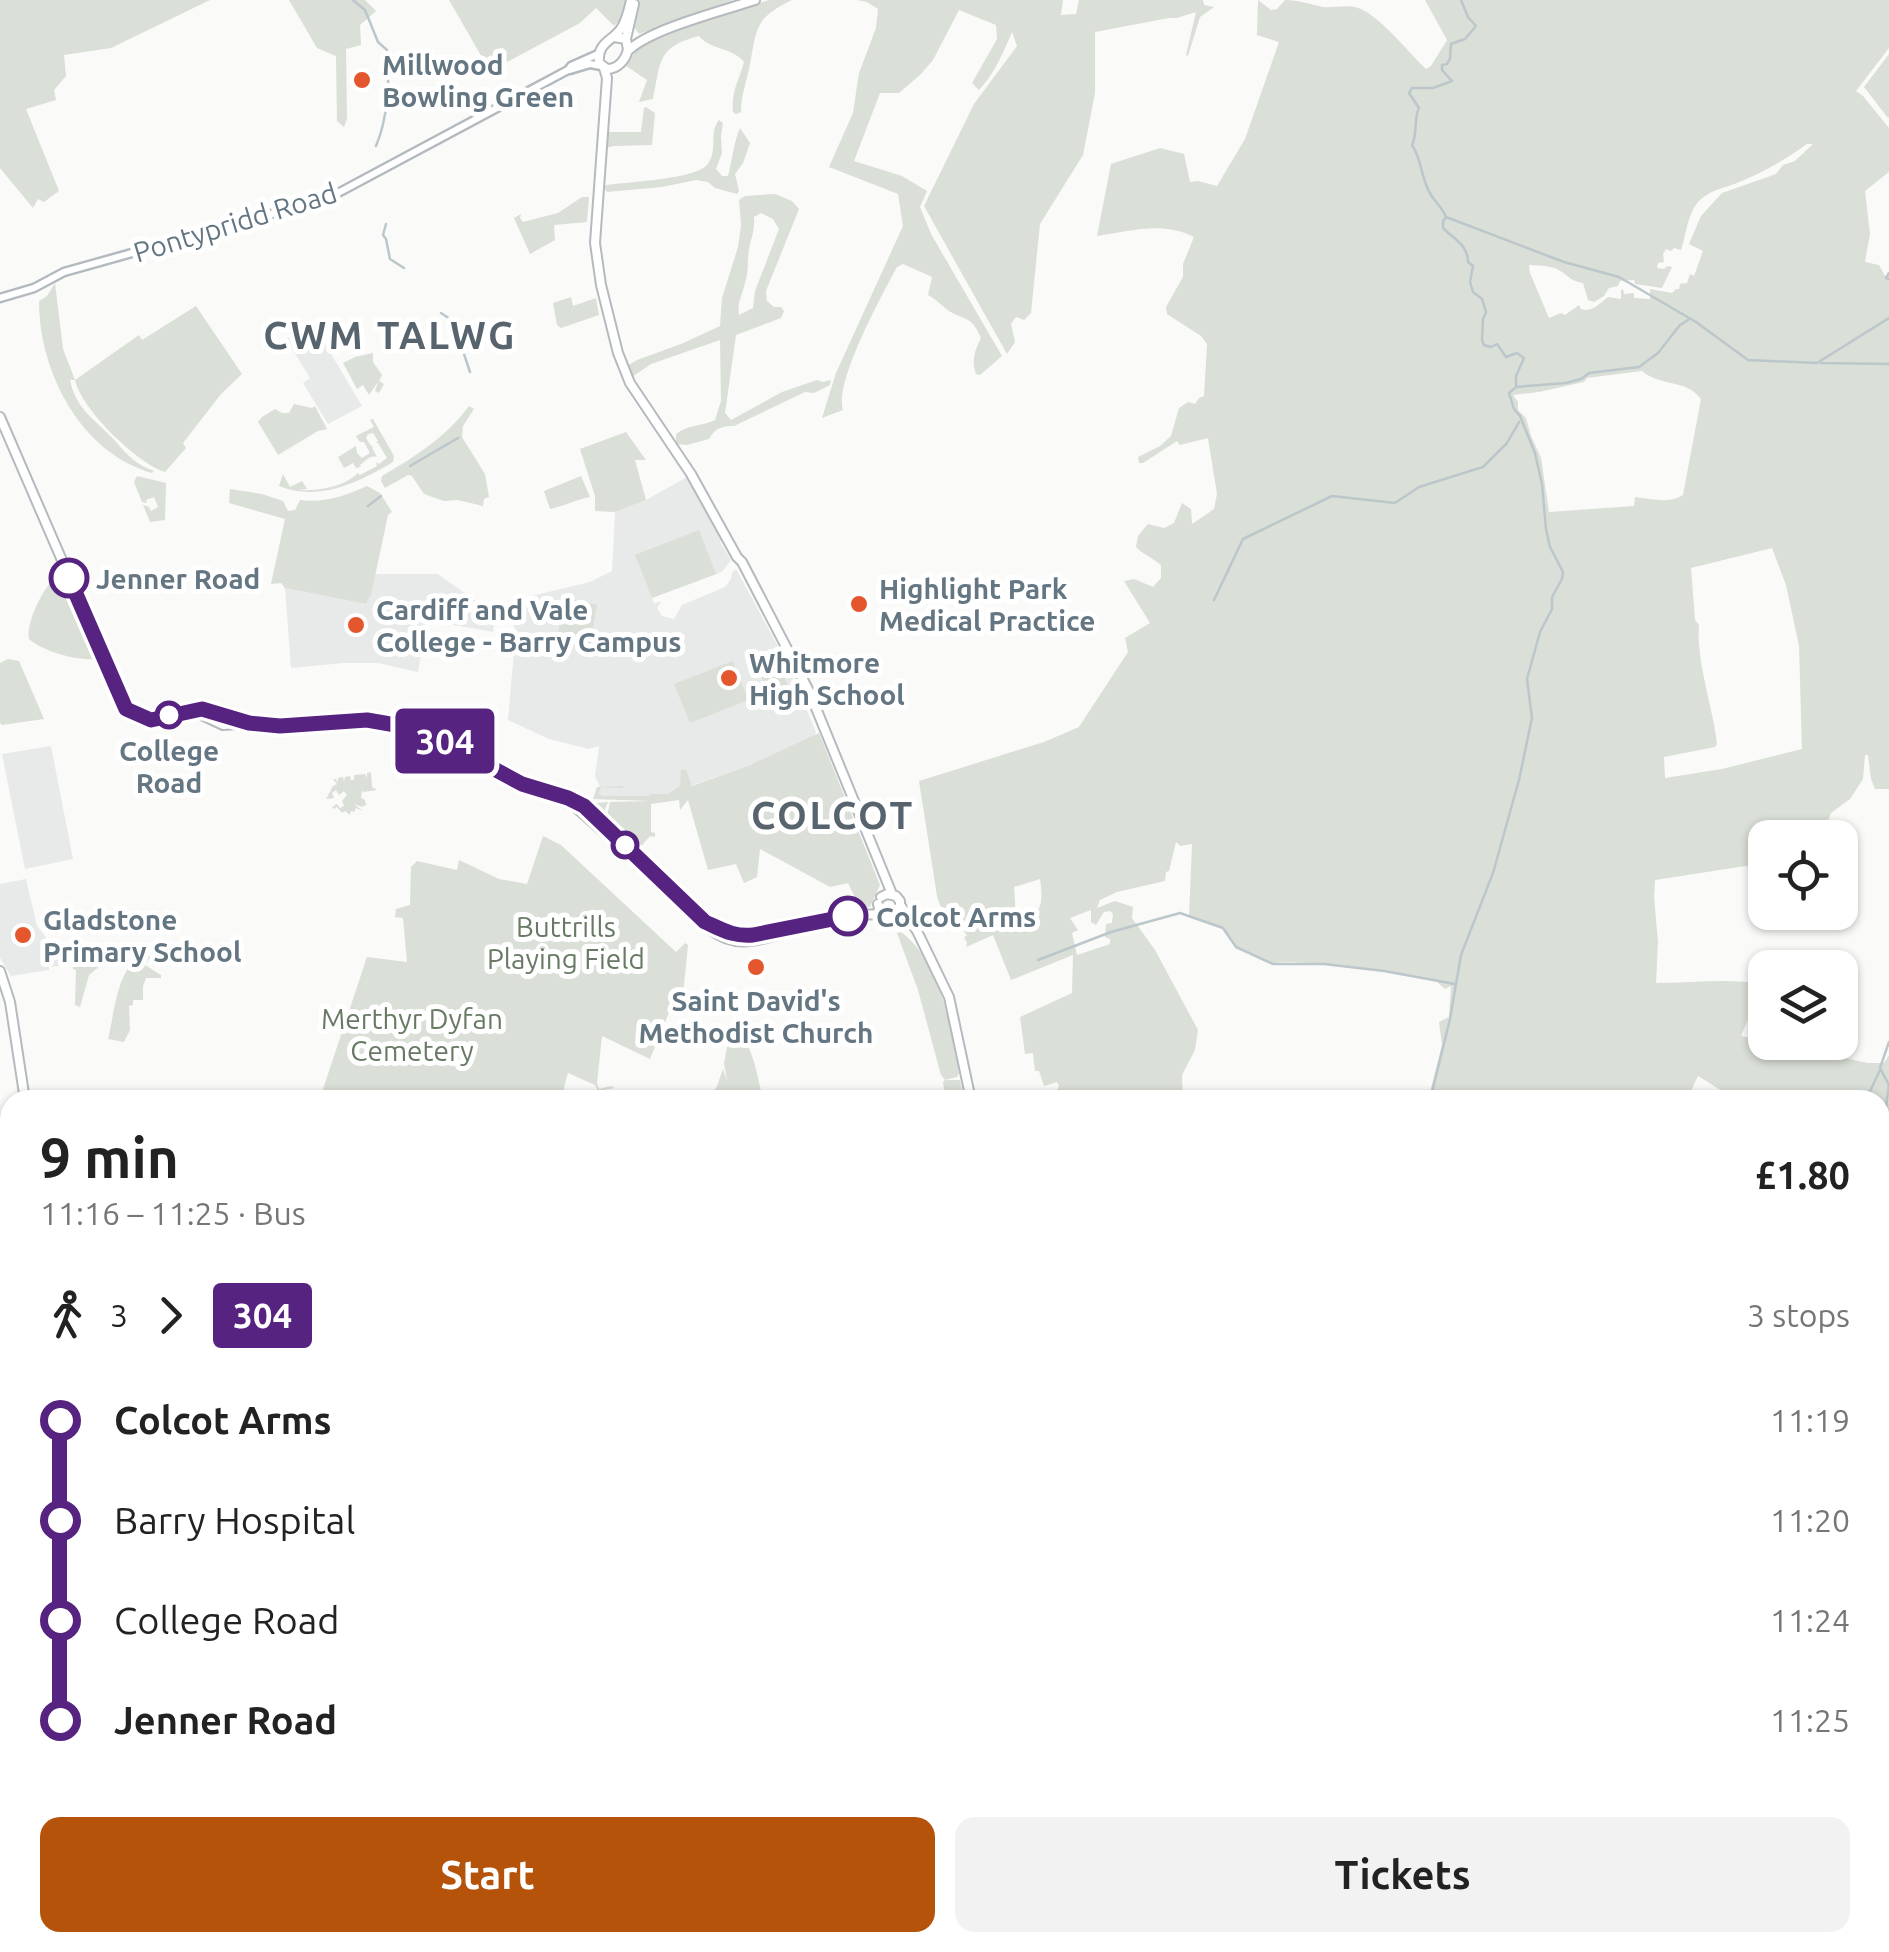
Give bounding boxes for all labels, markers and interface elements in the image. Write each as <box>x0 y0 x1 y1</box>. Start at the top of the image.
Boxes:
place label: Millwood Bowling Green <box>382 49 574 112</box>
marker: Millwood Bowling Green <box>351 69 373 91</box>
street label: Pontypridd Road <box>130 176 340 268</box>
district label: CWM TALWG <box>263 314 517 356</box>
marker: Jenner Road <box>50 559 88 597</box>
place label: Jenner Road <box>96 563 260 594</box>
place label: Highlight Park Medical Practice <box>879 573 1095 636</box>
marker: Highlight Park Medical Practice <box>848 593 870 615</box>
place label: Cardiff and Vale College - Barry Campus <box>376 594 682 657</box>
marker: Cardiff and Vale College - Barry Campus <box>345 614 367 636</box>
place label: Whitmore High School <box>749 647 905 710</box>
marker: Whitmore High School <box>718 667 740 689</box>
marker: College Road <box>156 702 182 728</box>
line badge: 304 <box>388 708 502 774</box>
text: 304 <box>415 721 475 761</box>
place label: College Road <box>119 735 219 798</box>
district label: COLCOT <box>751 794 915 836</box>
map controls <box>1748 820 1858 1060</box>
button: locate <box>1748 820 1858 930</box>
unlabelled marker <box>612 832 638 858</box>
marker: Colcot Arms <box>829 897 867 935</box>
place label: Colcot Arms <box>876 901 1036 932</box>
place label: Gladstone Primary School <box>43 904 241 967</box>
park label: Buttrills Playing Field <box>487 911 645 974</box>
marker: Gladstone Primary School <box>12 924 34 946</box>
button: layers <box>1748 950 1858 1060</box>
marker: Saint David's Methodist Church <box>745 956 767 978</box>
place label: Saint David's Methodist Church <box>639 985 873 1048</box>
park label: Merthyr Dyfan Cemetery <box>321 1003 503 1066</box>
text: 9 min <box>40 1127 179 1188</box>
text: £1.80 <box>1755 1154 1850 1196</box>
text: 11:16 – 11:25 · Bus <box>40 1195 306 1231</box>
icon: walk <box>40 1288 95 1343</box>
icon: forward <box>143 1288 198 1343</box>
text: 304 <box>233 1295 292 1335</box>
text: 3 <box>110 1297 128 1333</box>
text: 3 stops <box>1747 1297 1850 1333</box>
text: Colcot Arms <box>114 1399 332 1441</box>
text: 11:19 <box>1770 1402 1850 1438</box>
text: Barry Hospital <box>114 1499 355 1541</box>
text: 11:20 <box>1770 1502 1850 1538</box>
text: College Road <box>114 1599 340 1641</box>
text: 11:24 <box>1770 1602 1850 1638</box>
text: Jenner Road <box>114 1699 337 1741</box>
text: 11:25 <box>1770 1702 1850 1738</box>
button: Start <box>40 1817 935 1932</box>
button: Tickets <box>955 1817 1850 1932</box>

